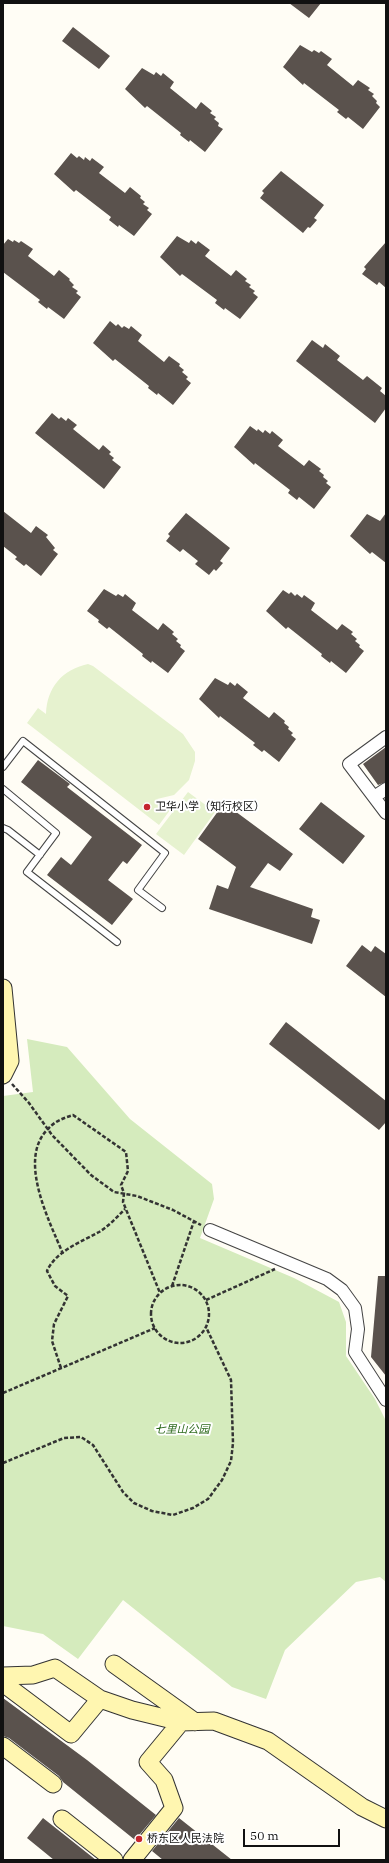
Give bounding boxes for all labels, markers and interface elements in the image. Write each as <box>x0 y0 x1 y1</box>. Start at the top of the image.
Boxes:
place label: 卫华小学（知行校区） <box>155 800 265 814</box>
marker: 卫华小学（知行校区） <box>142 802 152 812</box>
park label: 七里山公园 <box>155 1423 209 1437</box>
scale bar <box>245 1821 342 1847</box>
text: 50 m <box>250 1828 279 1843</box>
place label: 桥东区人民法院 <box>147 1832 224 1846</box>
marker: 桥东区人民法院 <box>134 1834 144 1844</box>

